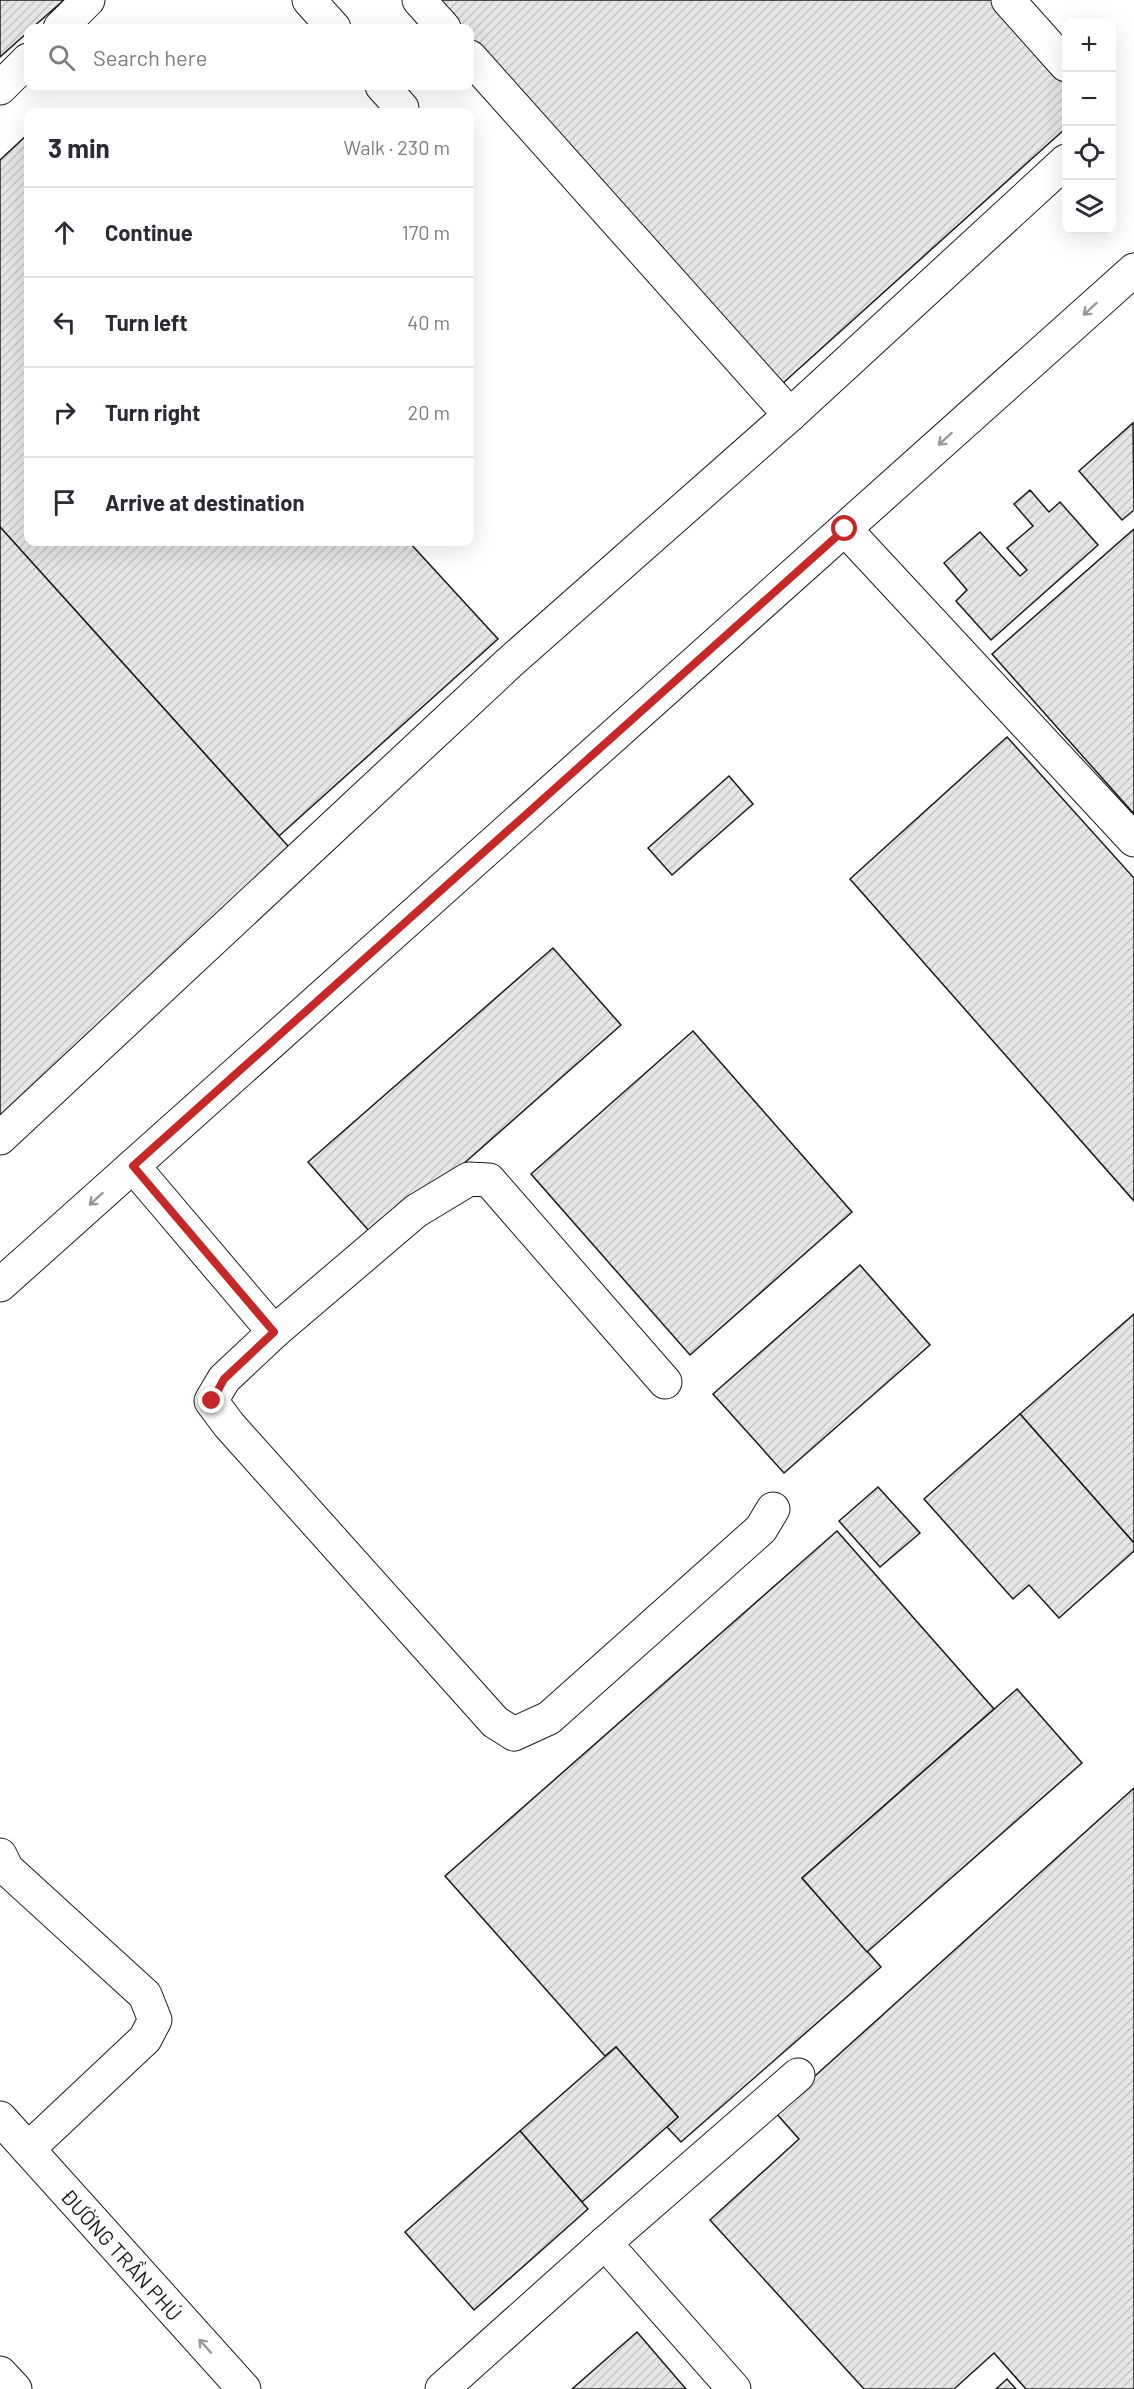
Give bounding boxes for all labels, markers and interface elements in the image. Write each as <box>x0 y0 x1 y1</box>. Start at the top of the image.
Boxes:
map controls <box>1062 18 1116 234</box>
button: + <box>1062 18 1116 72</box>
search box <box>24 24 474 90</box>
icon: search <box>45 41 78 74</box>
text: Search here <box>93 44 207 70</box>
button: − <box>1062 72 1116 126</box>
button: locate <box>1062 126 1116 180</box>
text: 3 min <box>48 132 110 163</box>
text: Walk · 230 m <box>344 135 450 159</box>
button: layers <box>1062 180 1116 234</box>
icon: ahead <box>48 216 81 249</box>
text: Continue <box>105 219 193 245</box>
text: 170 m <box>402 220 450 244</box>
one-way arrow <box>1083 302 1098 316</box>
icon: left <box>48 306 81 339</box>
text: Turn left <box>105 309 188 335</box>
text: 40 m <box>407 310 450 334</box>
icon: right <box>48 396 81 429</box>
text: Turn right <box>105 399 200 425</box>
text: 20 m <box>407 400 450 424</box>
one-way arrow <box>938 432 953 446</box>
icon: arrive <box>48 486 81 519</box>
text: Arrive at destination <box>105 489 304 515</box>
route start <box>831 515 857 541</box>
one-way arrow <box>89 1192 104 1206</box>
route end <box>198 1387 224 1413</box>
street label: ĐƯỜNG TRẦN PHÚ <box>57 2183 188 2325</box>
one-way arrow <box>198 2338 212 2353</box>

